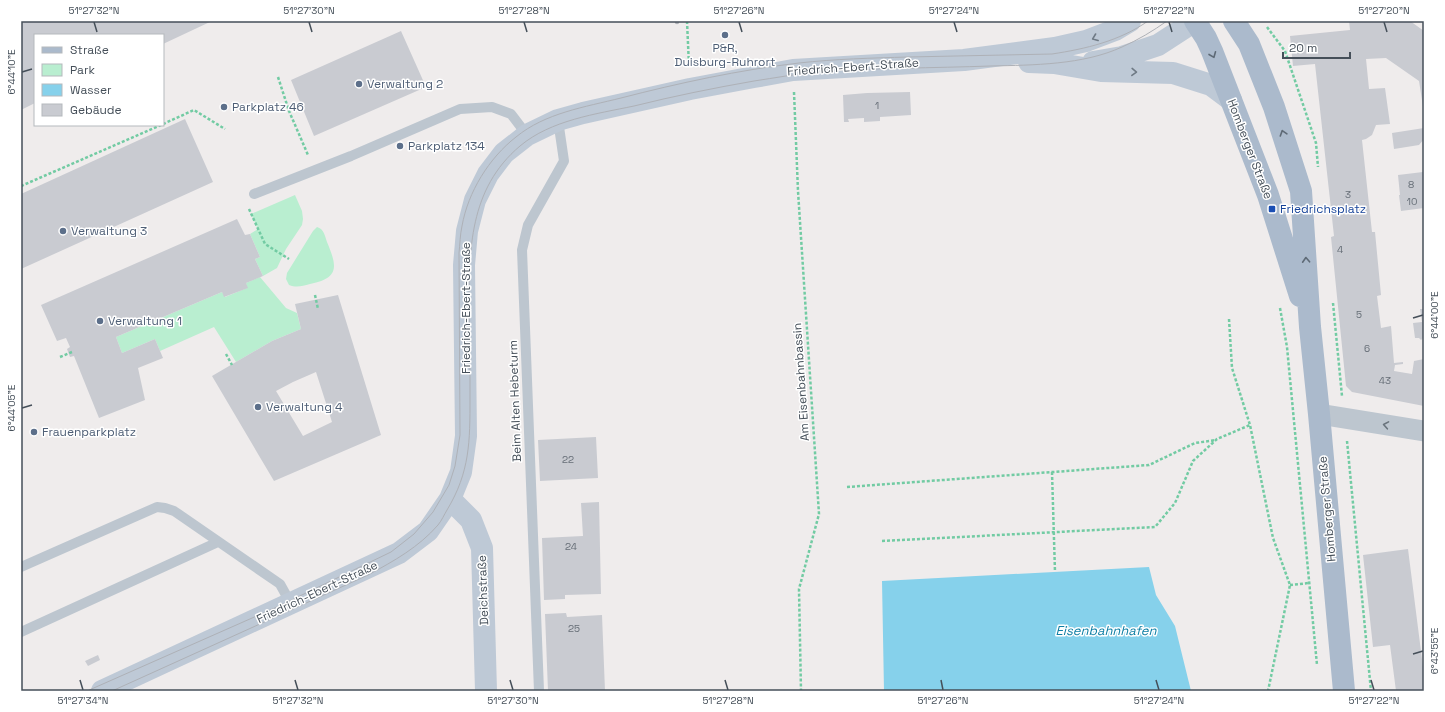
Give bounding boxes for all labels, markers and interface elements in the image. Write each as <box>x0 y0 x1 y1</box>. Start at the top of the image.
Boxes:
text: 51°27'32"N <box>69 4 119 17</box>
text: 51°27'30"N <box>283 4 335 17</box>
text: 51°27'28"N <box>498 4 550 17</box>
text: 51°27'26"N <box>714 4 764 17</box>
text: 51°27'24"N <box>929 4 979 17</box>
text: 51°27'22"N <box>1144 4 1194 17</box>
text: 51°27'20"N <box>1358 4 1410 17</box>
marker: P&R, Duisburg-Ruhrort <box>720 30 730 40</box>
one-way arrow <box>1092 33 1099 41</box>
legend <box>34 34 164 126</box>
scale bar <box>1283 34 1350 60</box>
place label: P&R, Duisburg-Ruhrort <box>674 40 776 70</box>
text: 20 m <box>1289 40 1317 56</box>
text: Straße <box>70 42 109 58</box>
text: 6°44'10"E <box>5 49 18 95</box>
one-way arrow <box>1209 52 1217 59</box>
street label: Friedrich-Ebert-Straße <box>787 54 919 80</box>
text: Park <box>70 62 95 78</box>
one-way arrow <box>1131 68 1137 76</box>
place label: Verwaltung 2 <box>367 76 443 92</box>
marker: Verwaltung 2 <box>354 79 364 89</box>
text: Wasser <box>70 82 112 98</box>
street label: Homberger Straße <box>1224 97 1276 201</box>
place label: Parkplatz 46 <box>232 99 304 115</box>
house number: 1 <box>875 99 879 112</box>
text: Gebäude <box>70 102 122 118</box>
marker: Parkplatz 46 <box>219 102 229 112</box>
one-way arrow <box>1279 130 1287 137</box>
place label: Parkplatz 134 <box>408 138 485 154</box>
marker: Parkplatz 134 <box>395 141 405 151</box>
house number: 8 <box>1408 178 1414 191</box>
house number: 3 <box>1345 188 1351 201</box>
house number: 10 <box>1407 195 1417 208</box>
place label: Friedrichsplatz <box>1280 201 1366 217</box>
marker: Friedrichsplatz <box>1267 204 1277 214</box>
place label: Verwaltung 3 <box>71 223 147 239</box>
marker: Verwaltung 3 <box>58 226 68 236</box>
street label: Friedrich-Ebert-Straße <box>458 242 474 374</box>
house number: 4 <box>1337 243 1343 256</box>
one-way arrow <box>1301 257 1310 263</box>
text: 6°44'00"E <box>1428 291 1441 339</box>
house number: 5 <box>1356 308 1362 321</box>
place label: Verwaltung 1 <box>108 313 182 329</box>
marker: Verwaltung 1 <box>95 316 105 326</box>
street label: Am Eisenbahnbassin <box>789 322 813 442</box>
street label: Beim Alten Hebeturm <box>505 340 525 462</box>
house number: 6 <box>1364 342 1370 355</box>
house number: 43 <box>1379 374 1391 387</box>
text: 6°44'05"E <box>5 384 18 431</box>
place label: Verwaltung 4 <box>266 399 343 415</box>
marker: Verwaltung 4 <box>253 402 263 412</box>
one-way arrow <box>1382 421 1389 430</box>
place label: Frauenparkplatz <box>42 424 136 440</box>
marker: Frauenparkplatz <box>29 427 39 437</box>
house number: 22 <box>562 453 574 466</box>
street label: Homberger Straße <box>1314 456 1340 562</box>
house number: 24 <box>565 540 577 553</box>
street label: Deichstraße <box>474 555 492 625</box>
street label: Friedrich-Ebert-Straße <box>254 557 380 627</box>
house number: 25 <box>568 622 580 635</box>
water label: Eisenbahnhafen <box>1056 622 1157 639</box>
text: 6°43'55"E <box>1428 627 1441 674</box>
text: 51°27'34"N <box>58 694 108 707</box>
text: 51°27'32"N <box>273 694 323 707</box>
text: 51°27'30"N <box>487 694 539 707</box>
text: 51°27'28"N <box>702 694 754 707</box>
text: 51°27'26"N <box>918 694 968 707</box>
text: 51°27'24"N <box>1134 694 1184 707</box>
text: 51°27'22"N <box>1349 694 1399 707</box>

